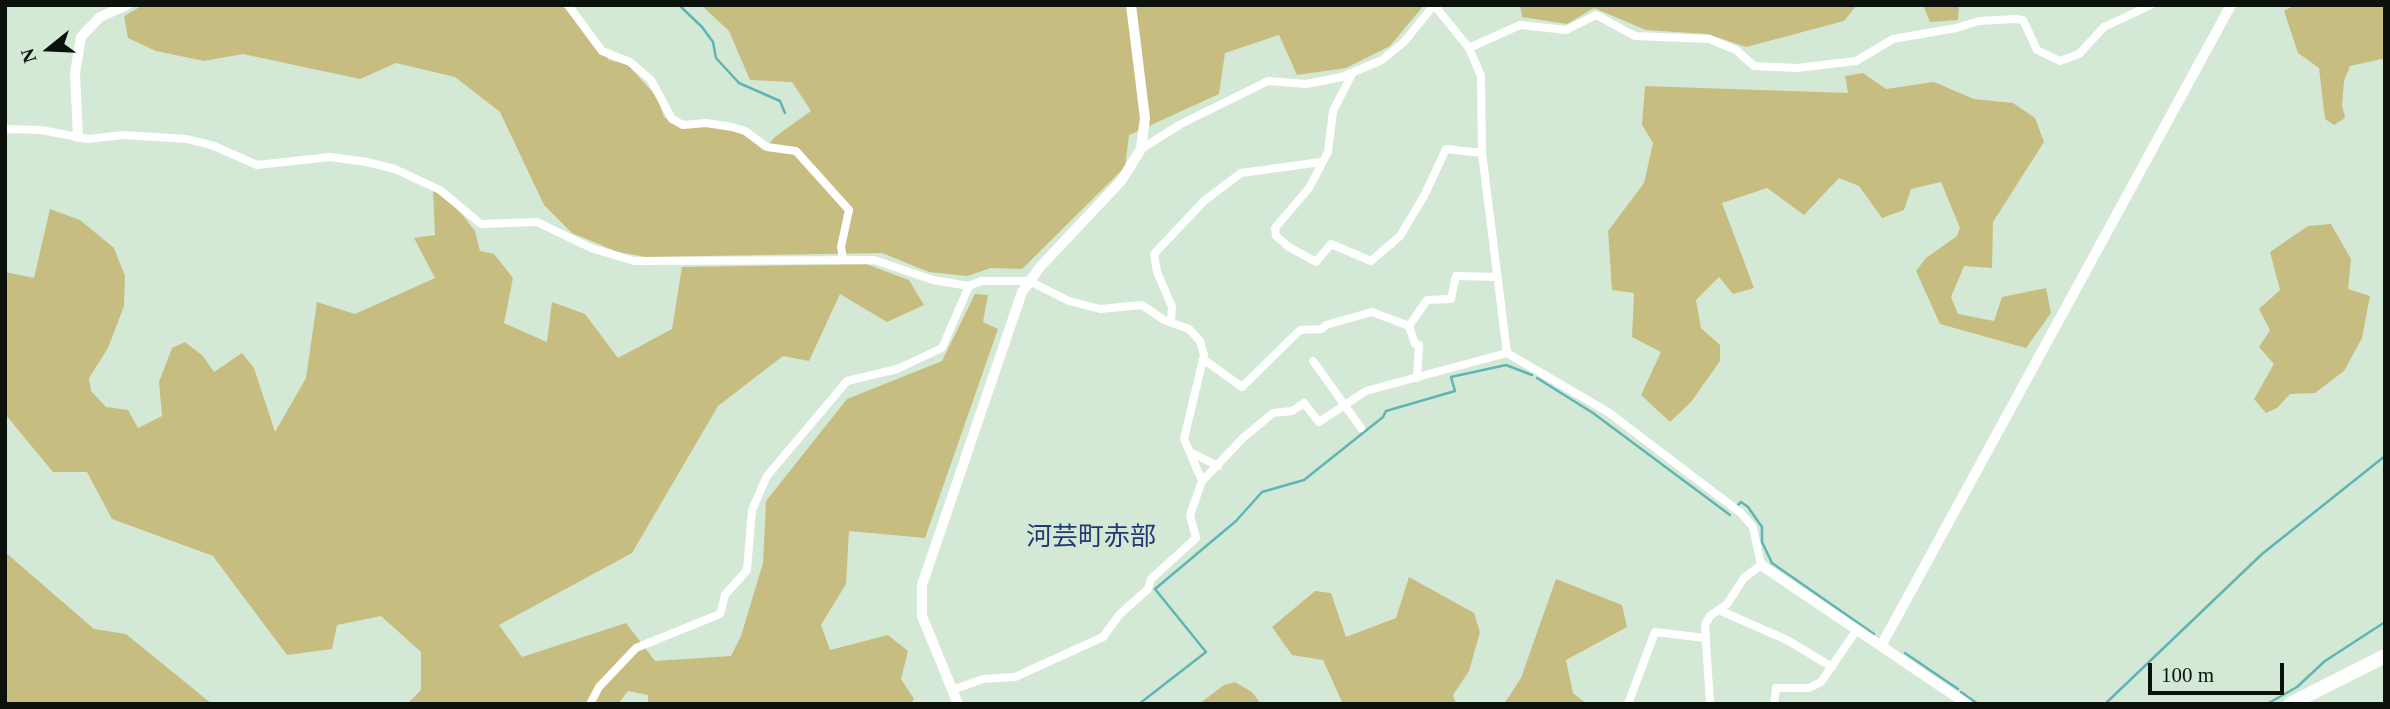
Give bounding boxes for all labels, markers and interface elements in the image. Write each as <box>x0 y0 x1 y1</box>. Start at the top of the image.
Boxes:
north arrow <box>14 14 84 84</box>
text: N <box>16 46 41 65</box>
district label: 河芸町赤部 <box>1026 522 1156 554</box>
scale bar <box>2152 650 2288 694</box>
text: 100 m <box>2161 663 2214 687</box>

